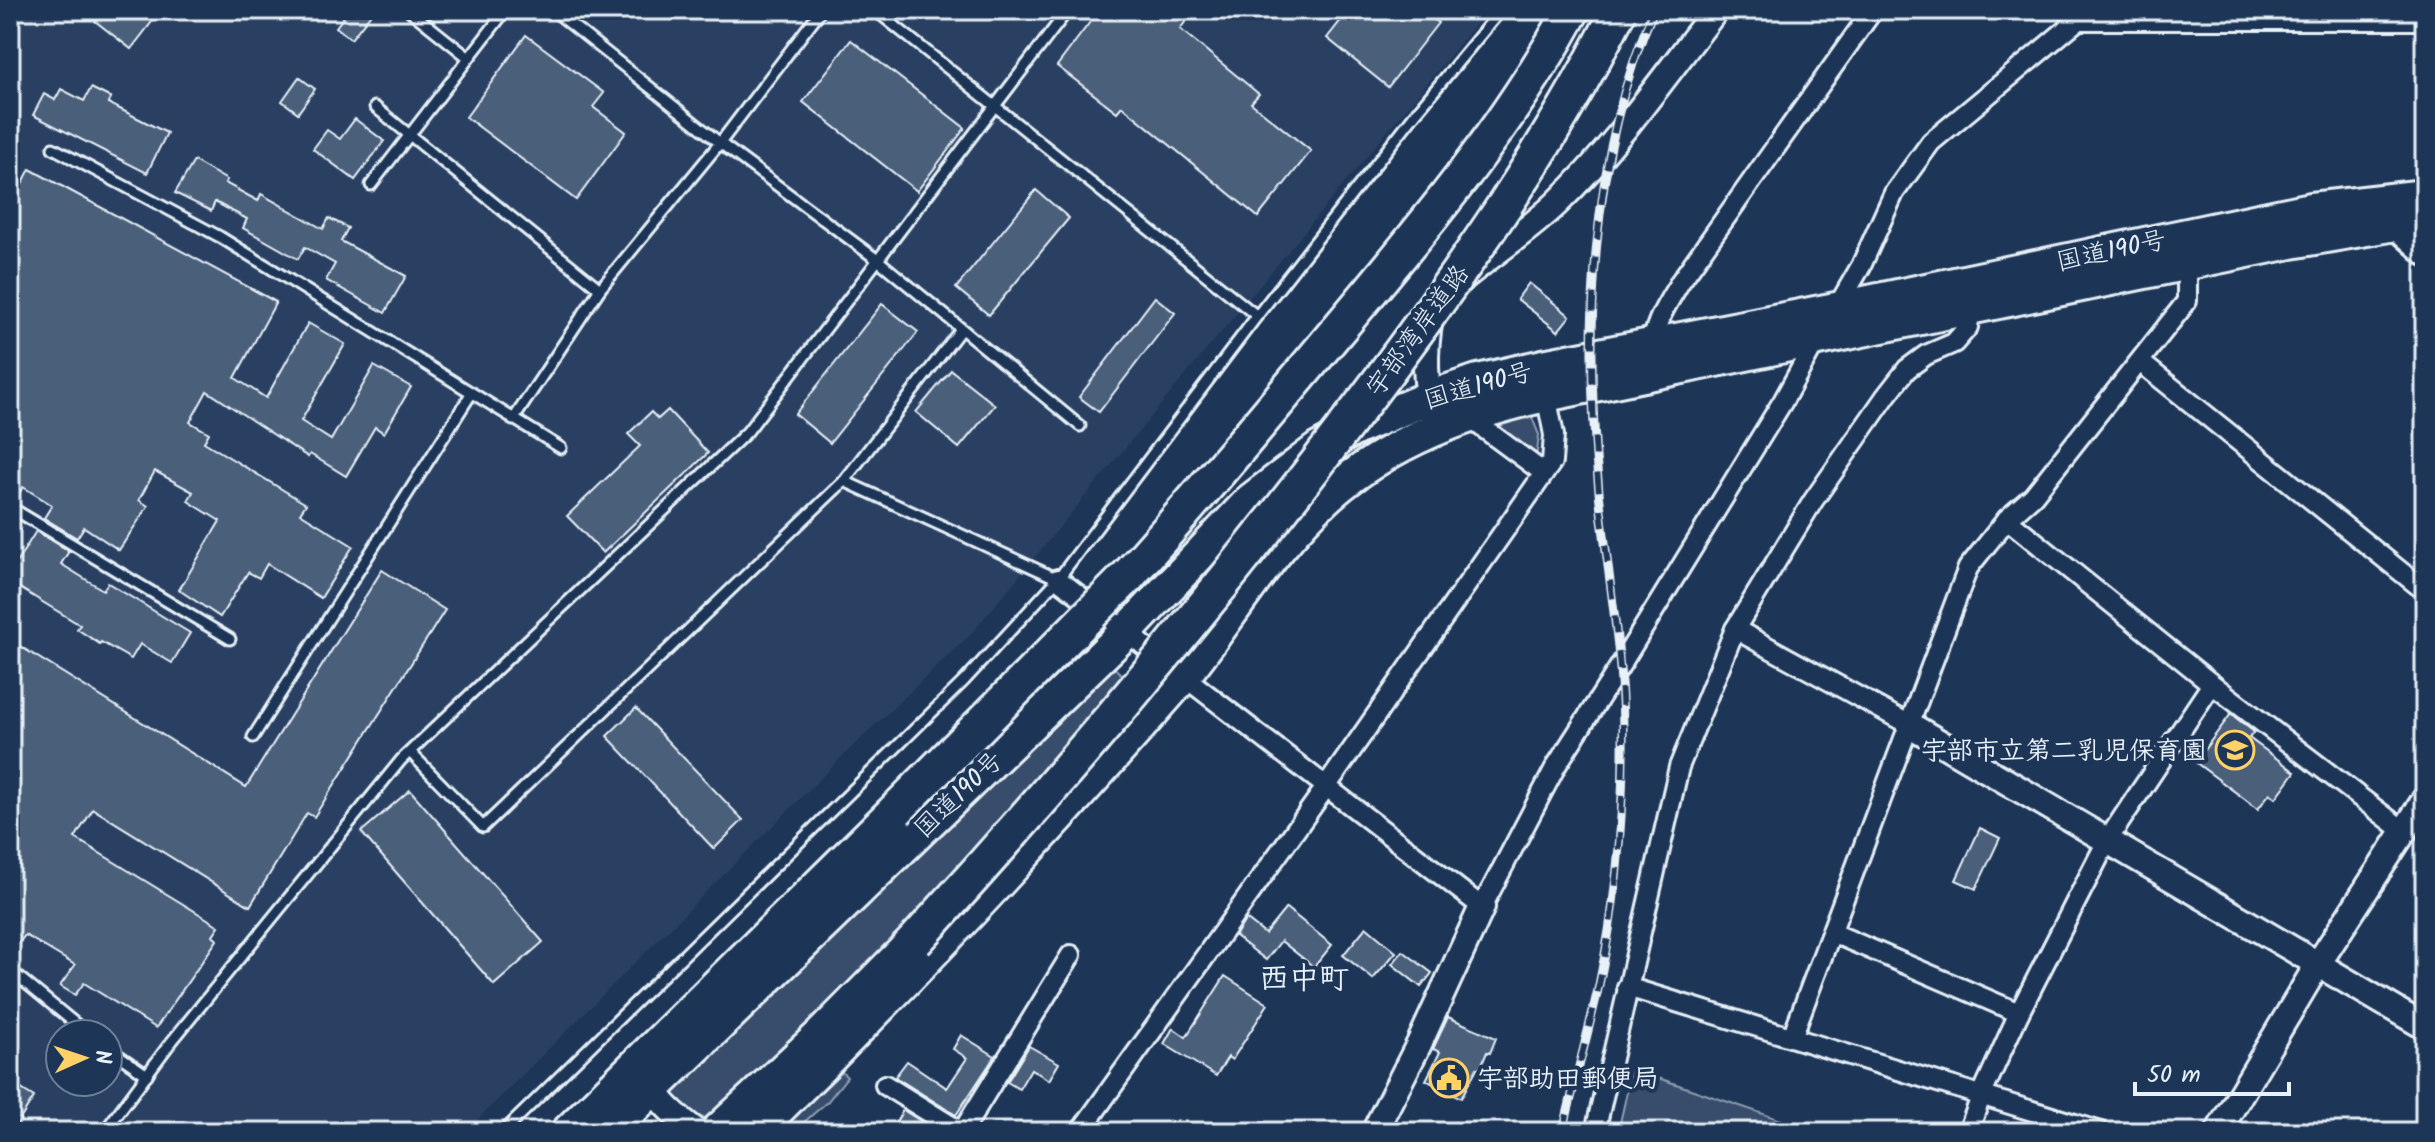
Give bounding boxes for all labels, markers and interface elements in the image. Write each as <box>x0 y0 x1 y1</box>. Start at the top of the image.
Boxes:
street label: 国道190号 <box>2052 220 2170 284</box>
street label: 宇部湾岸道路 <box>1356 256 1481 407</box>
street label: 国道190号 <box>1419 351 1538 423</box>
school or university icon: 宇部市立第二乳児保育園 <box>2214 729 2256 771</box>
place label: 宇部市立第二乳児保育園 <box>1921 731 2207 773</box>
street label: 国道190号 <box>905 741 1014 849</box>
district label: 西中町 <box>1259 956 1349 1004</box>
north arrow <box>44 1018 124 1098</box>
scale bar <box>2135 1046 2289 1096</box>
text: N <box>84 1049 119 1065</box>
text: 50 m <box>2147 1056 2201 1095</box>
public building icon: 宇部助田郵便局 <box>1428 1057 1470 1099</box>
place label: 宇部助田郵便局 <box>1477 1059 1659 1101</box>

